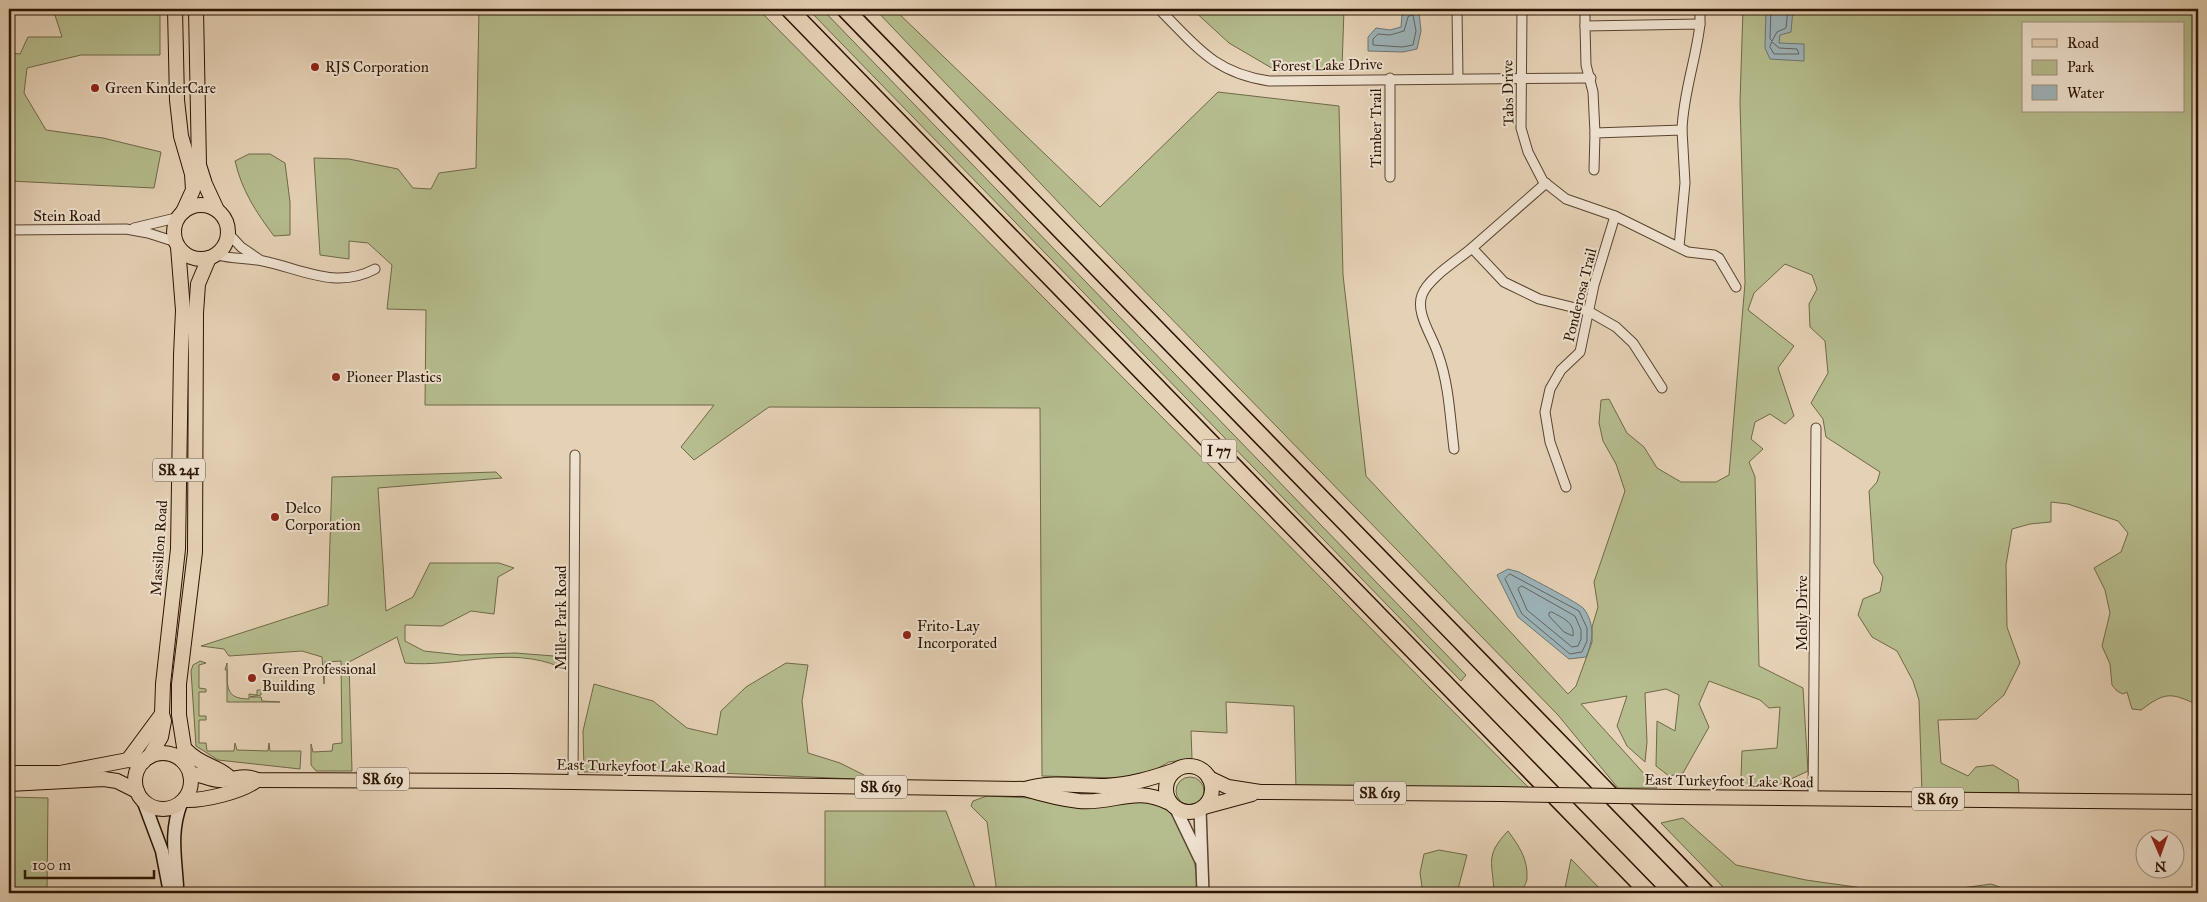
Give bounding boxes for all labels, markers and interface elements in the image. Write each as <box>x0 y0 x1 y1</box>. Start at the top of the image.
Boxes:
legend <box>2022 22 2184 112</box>
text: Road <box>2067 34 2099 52</box>
street label: Forest Lake Drive <box>1271 55 1383 75</box>
place label: RJS Corporation <box>325 58 429 77</box>
text: Park <box>2067 58 2094 76</box>
street label: Tabs Drive <box>1498 60 1518 126</box>
marker: RJS Corporation <box>309 61 321 73</box>
place label: Green KinderCare <box>105 79 216 97</box>
marker: Green KinderCare <box>89 82 101 94</box>
text: Water <box>2067 84 2104 102</box>
street label: Timber Trail <box>1367 87 1385 168</box>
street label: Stein Road <box>33 207 101 225</box>
street label: Ponderosa Trail <box>1560 245 1601 344</box>
place label: Pioneer Plastics <box>346 368 441 386</box>
marker: Pioneer Plastics <box>330 371 342 383</box>
road number: I 77 <box>1202 440 1236 462</box>
road number: SR 241 <box>153 458 205 482</box>
street label: Massillon Road <box>147 499 171 596</box>
place label: Delco Corporation <box>285 499 361 534</box>
marker: Delco Corporation <box>269 511 281 523</box>
street label: Miller Park Road <box>552 565 570 671</box>
street label: Molly Drive <box>1793 575 1811 651</box>
place label: Frito-Lay Incorporated <box>917 617 998 652</box>
marker: Frito-Lay Incorporated <box>901 629 913 641</box>
place label: Green Professional Building <box>262 660 377 695</box>
marker: Green Professional Building <box>246 672 258 684</box>
street label: East Turkeyfoot Lake Road <box>556 756 726 776</box>
road number: SR 619 <box>357 768 409 791</box>
street label: East Turkeyfoot Lake Road <box>1644 771 1814 791</box>
road number: SR 619 <box>855 776 907 799</box>
road number: SR 619 <box>1354 781 1406 804</box>
road number: SR 619 <box>1912 788 1964 811</box>
north arrow <box>2134 830 2184 880</box>
scale bar <box>25 847 154 879</box>
text: 100 m <box>32 856 72 874</box>
text: N <box>2154 858 2167 875</box>

